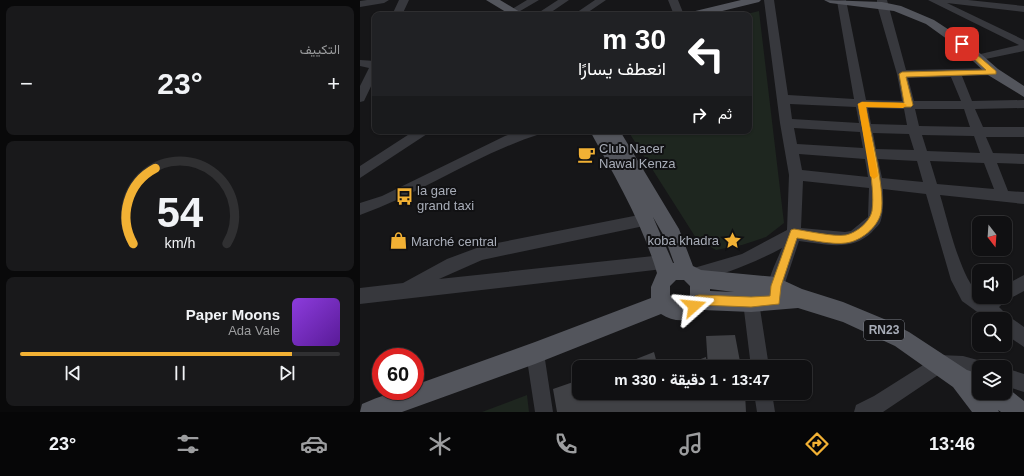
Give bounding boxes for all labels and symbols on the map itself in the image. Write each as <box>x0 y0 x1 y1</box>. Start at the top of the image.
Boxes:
pin <box>945 27 979 61</box>
place label: Club Nacer Nawal Kenza <box>599 141 676 171</box>
cafe icon: Club Nacer Nawal Kenza <box>576 145 596 165</box>
place label: la gare grand taxi <box>417 183 474 213</box>
bus stop icon: la gare grand taxi <box>394 187 414 207</box>
north arrow <box>972 216 1012 256</box>
place icon: koba khadra <box>722 230 742 250</box>
shop icon: Marché central <box>388 231 408 251</box>
place label: koba khadra <box>647 233 720 248</box>
place label: Marché central <box>411 234 497 249</box>
position arrow <box>673 285 715 327</box>
road number: RN23 <box>864 320 904 340</box>
speed limit sign: 60 <box>372 348 424 400</box>

